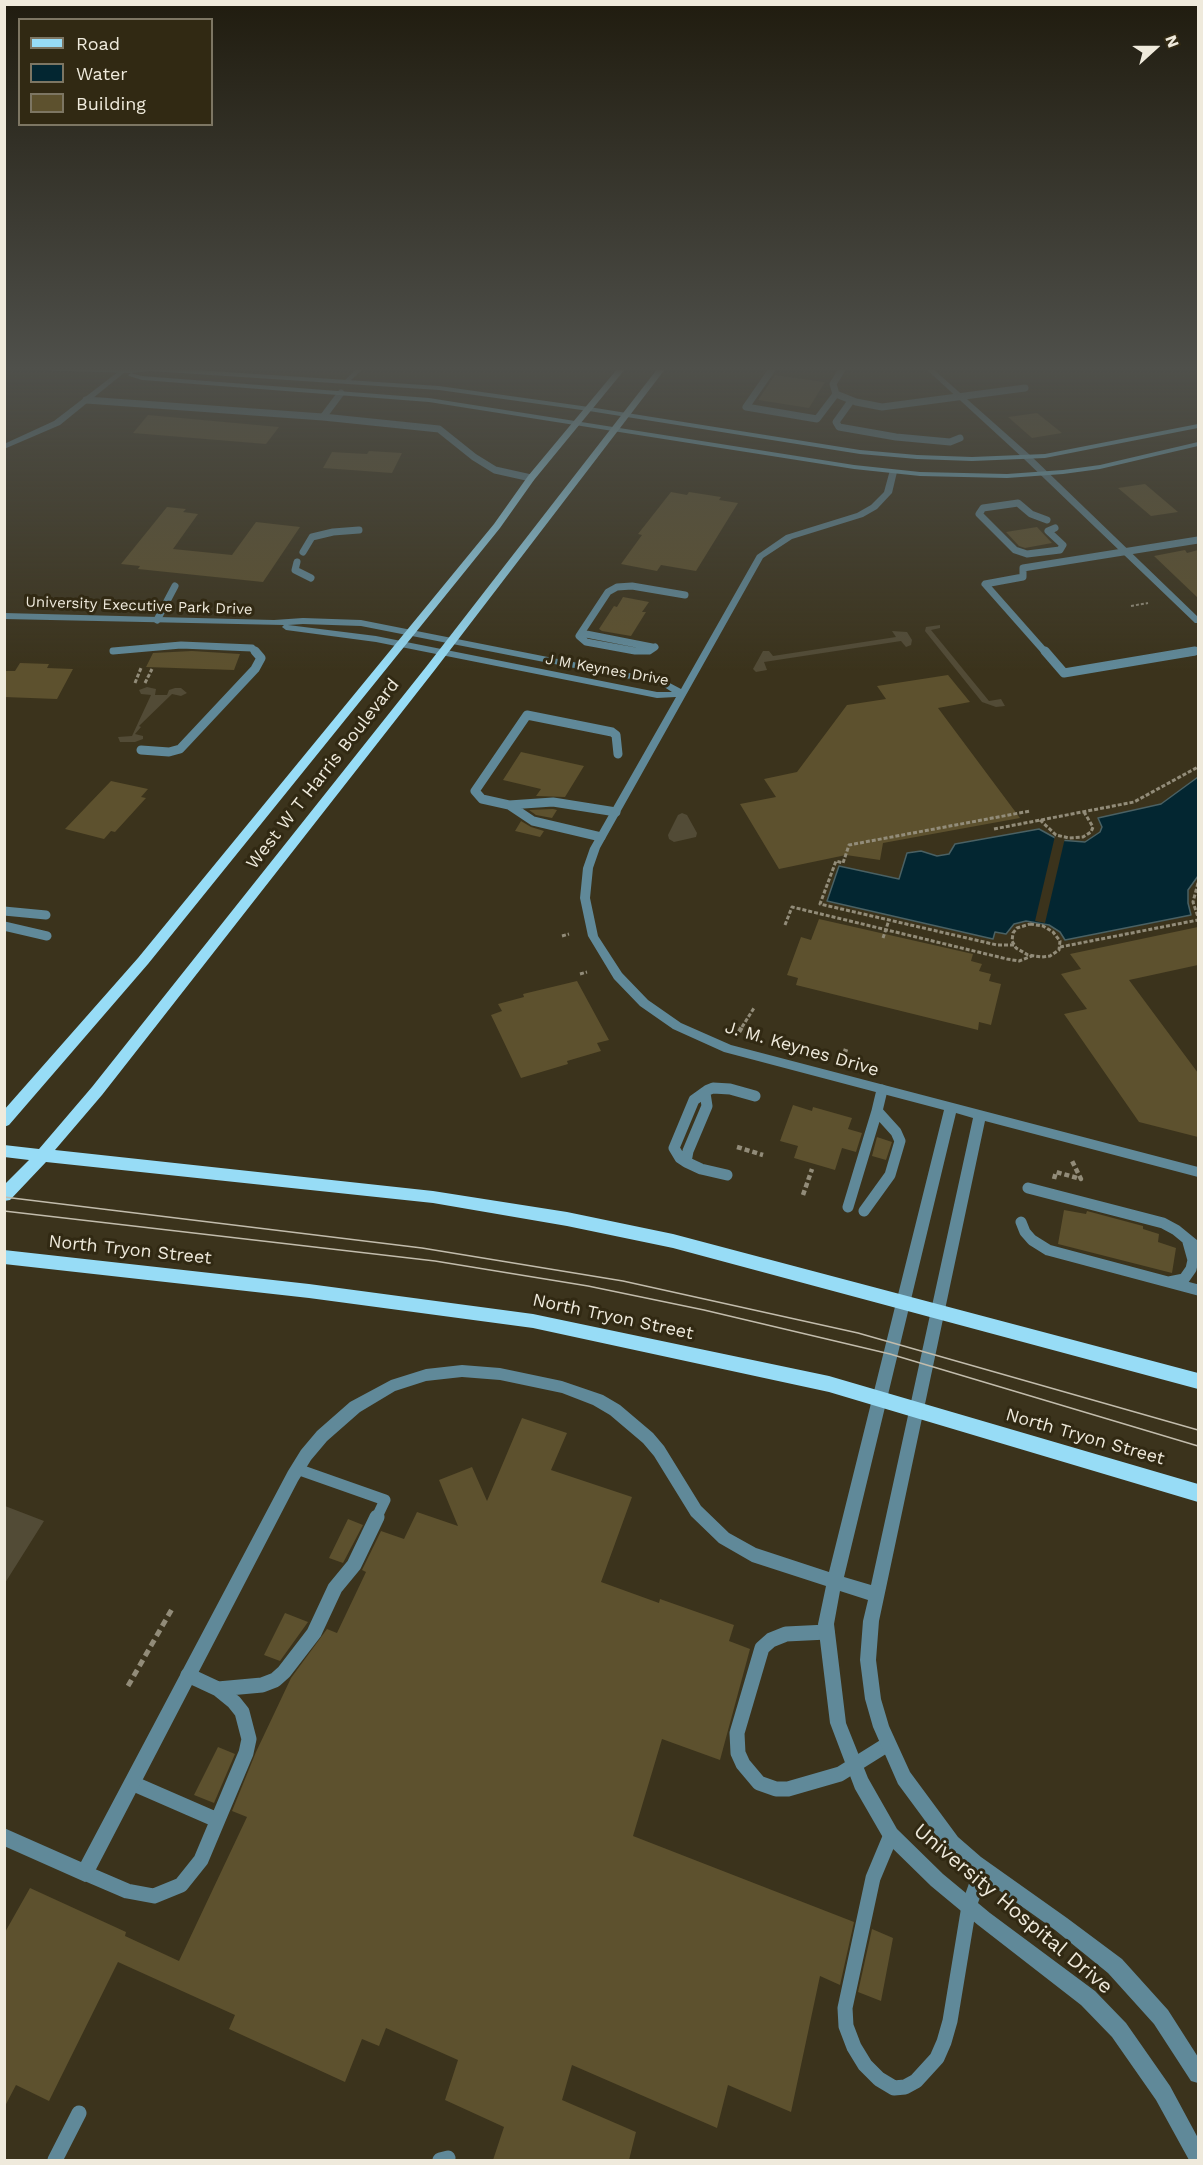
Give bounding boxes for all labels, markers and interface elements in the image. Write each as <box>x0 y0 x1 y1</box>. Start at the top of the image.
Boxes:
legend <box>18 18 213 126</box>
north arrow <box>1125 18 1185 78</box>
text: N <box>1161 32 1183 50</box>
text: Road <box>76 33 120 54</box>
text: Water <box>76 63 128 84</box>
text: Building <box>76 93 146 114</box>
street label: University Executive Park Drive <box>25 593 253 619</box>
street label: J M Keynes Drive <box>544 650 670 690</box>
street label: West W T Harris Boulevard <box>242 674 404 874</box>
street label: J. M. Keynes Drive <box>723 1017 881 1081</box>
street label: North Tryon Street <box>47 1231 213 1269</box>
street label: North Tryon Street <box>531 1289 695 1345</box>
street label: North Tryon Street <box>1003 1404 1167 1470</box>
street label: University Hospital Drive <box>908 1818 1118 2000</box>

